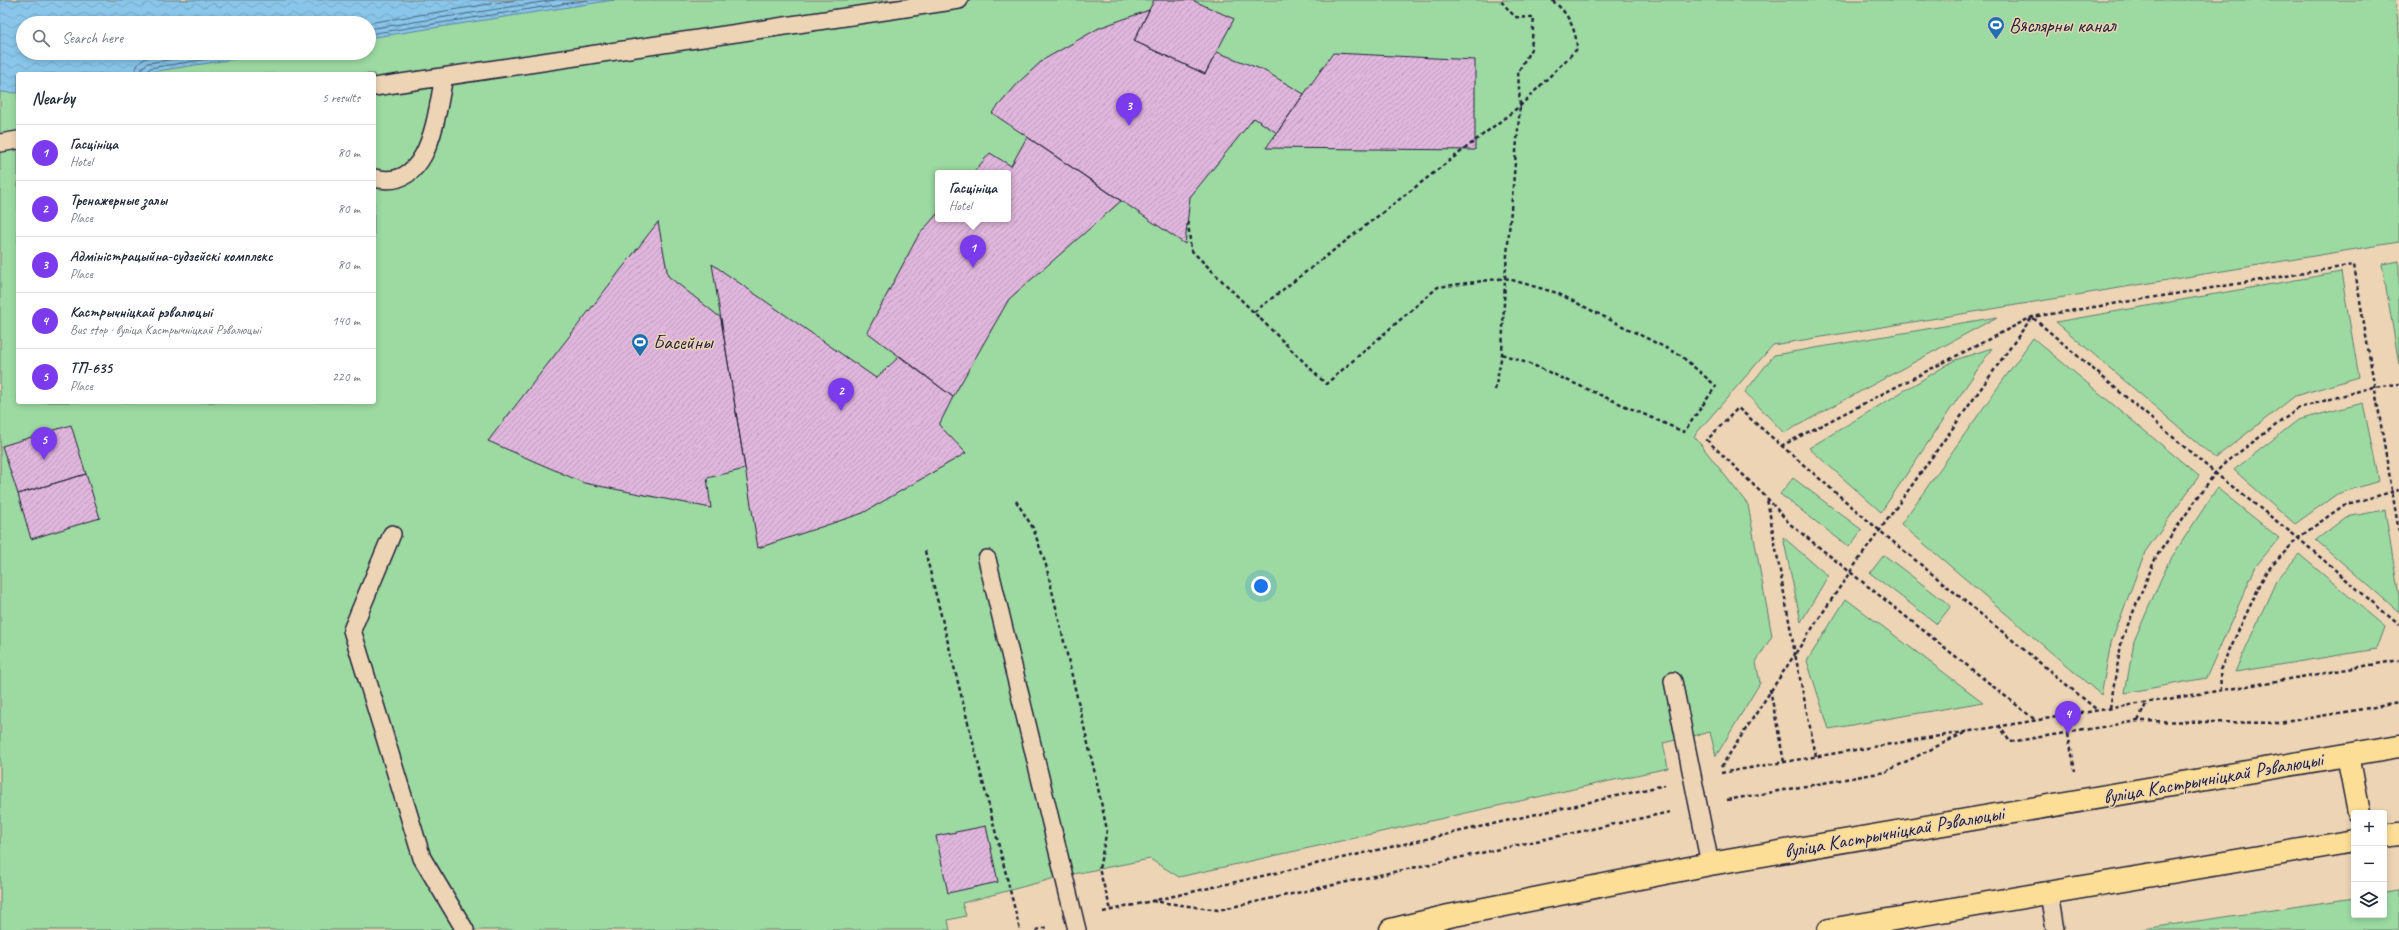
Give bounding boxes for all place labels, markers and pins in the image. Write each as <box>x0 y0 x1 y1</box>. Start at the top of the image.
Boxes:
place label: Вяслярны канал <box>2009 13 2117 38</box>
sports icon: Вяслярны канал <box>1986 15 2006 40</box>
pin: 3 <box>1116 93 1142 126</box>
pin: 1 <box>960 235 986 268</box>
place label: Басейны <box>653 330 714 355</box>
sports icon: Басейны <box>630 332 650 357</box>
pin: 2 <box>828 378 854 411</box>
pin: 5 <box>31 427 57 460</box>
pin: 4 <box>2055 701 2081 734</box>

